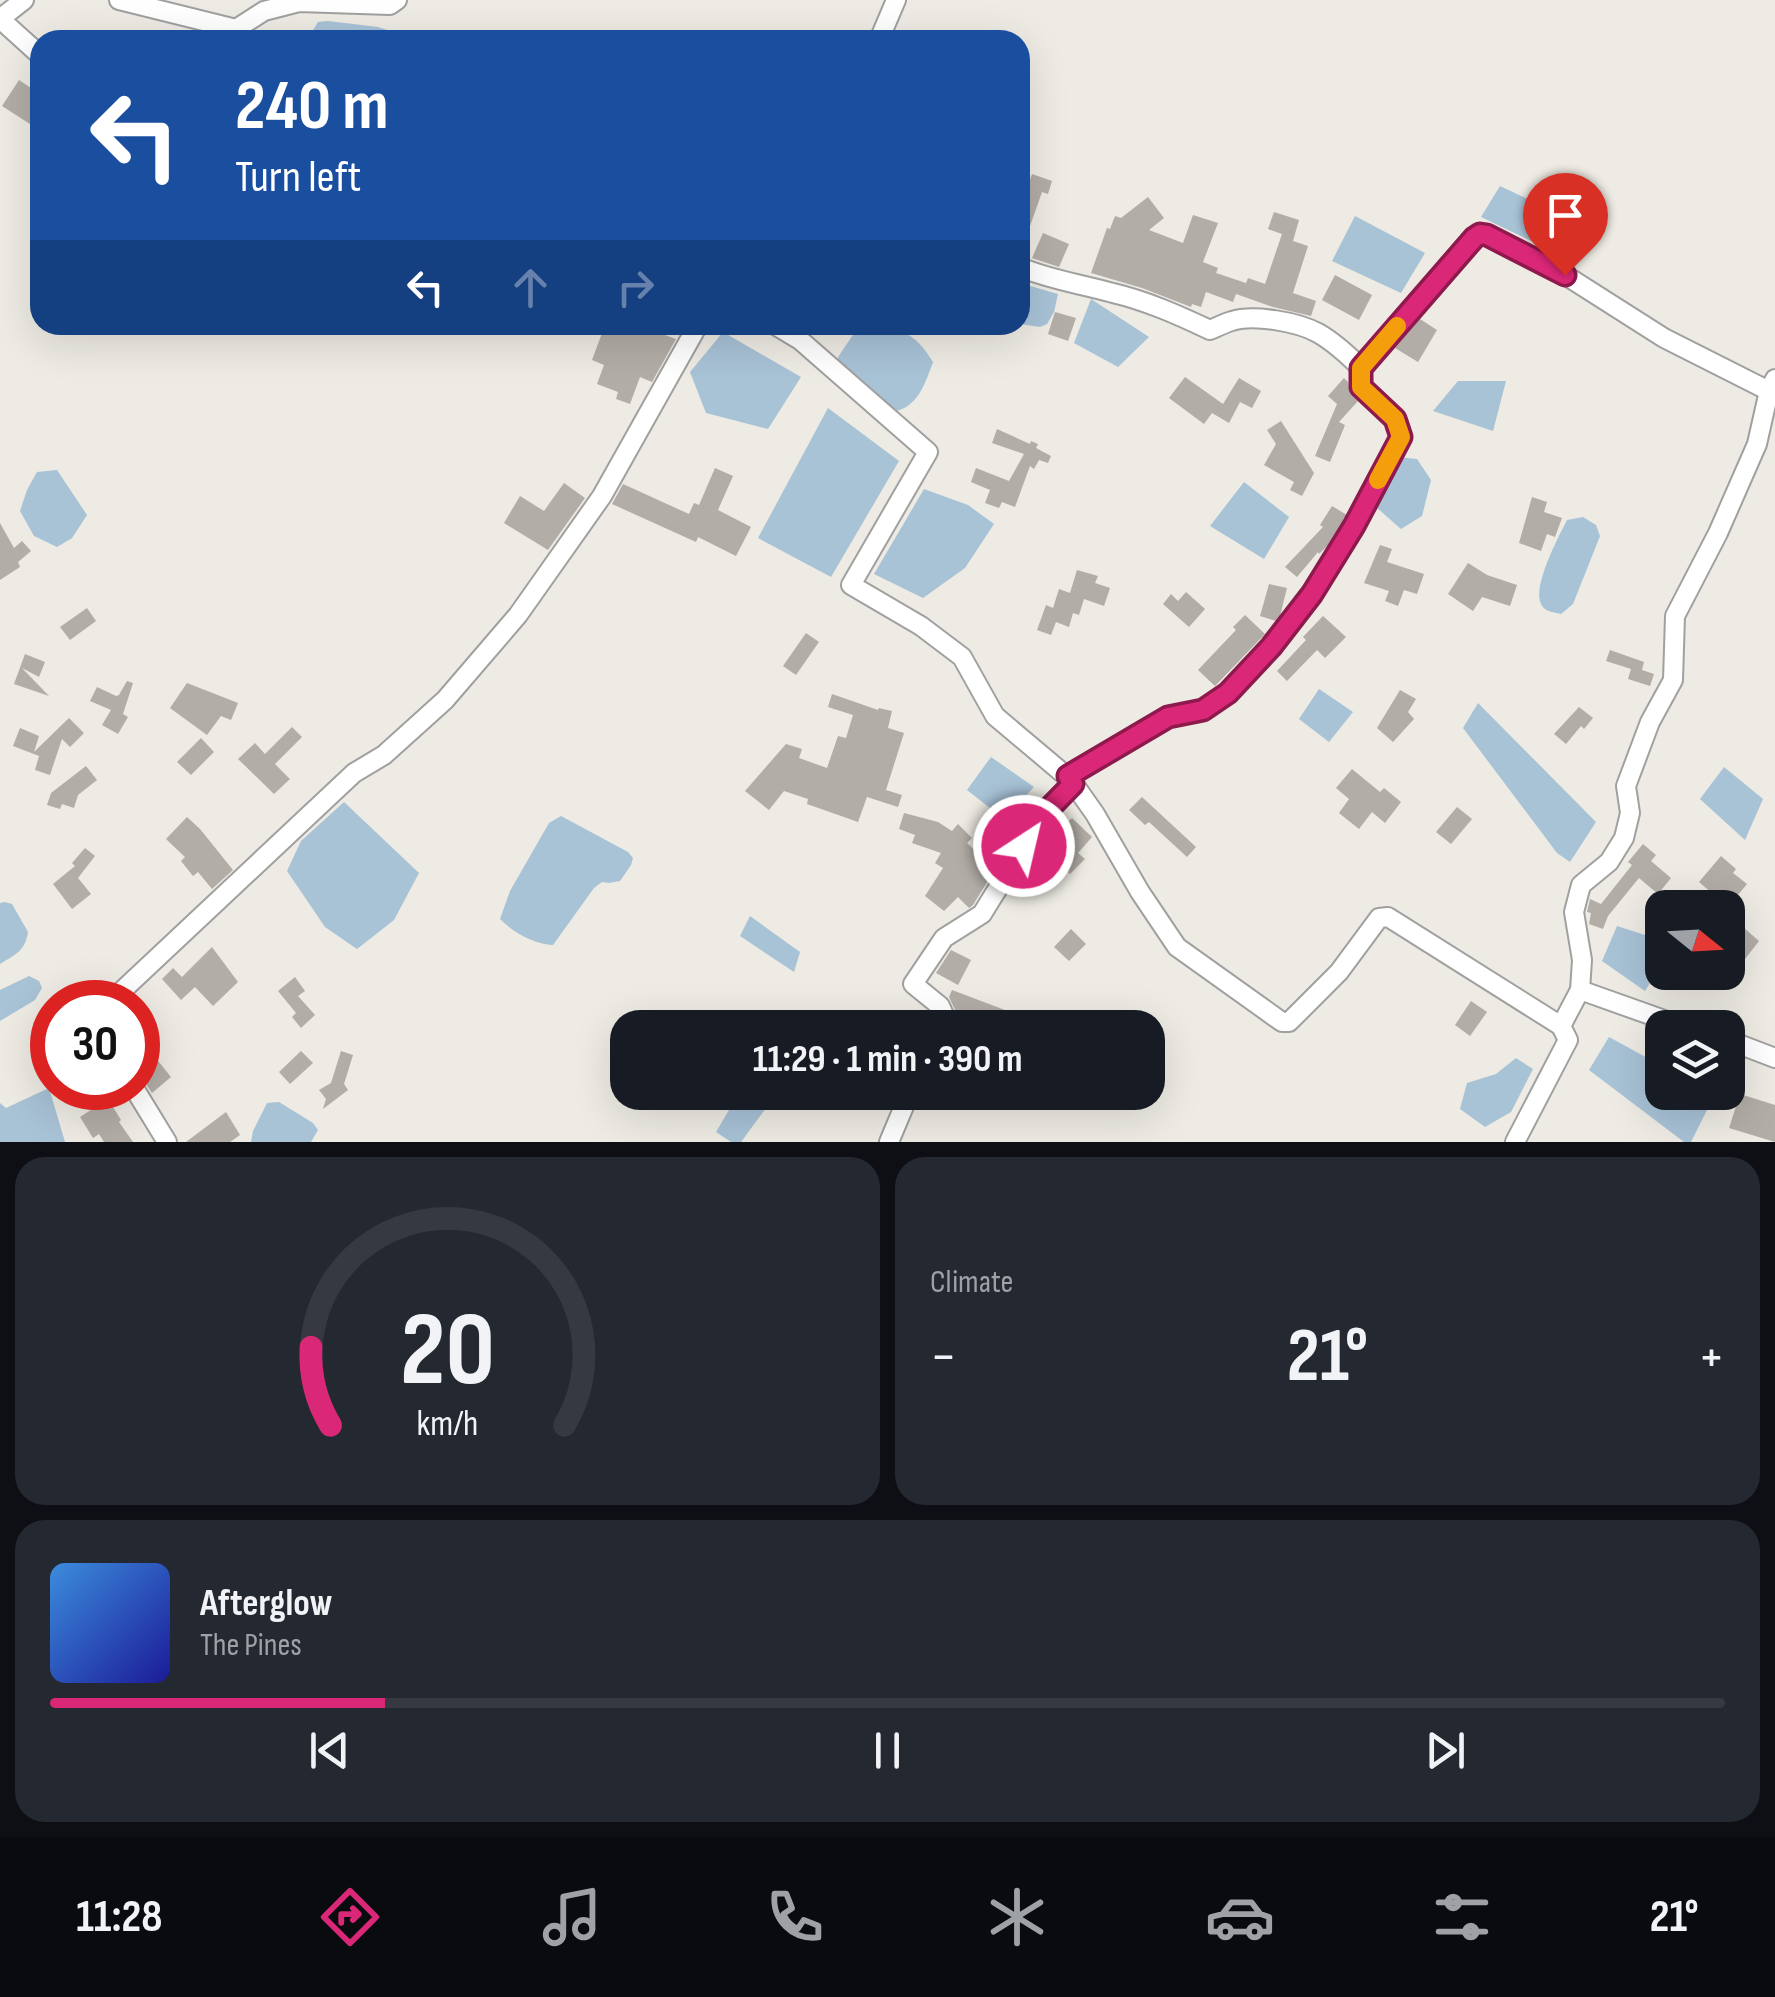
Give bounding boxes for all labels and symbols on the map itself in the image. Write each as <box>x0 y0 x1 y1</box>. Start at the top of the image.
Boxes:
pin <box>1523 173 1608 276</box>
position arrow <box>972 794 1076 898</box>
north arrow <box>1645 890 1745 990</box>
speed limit sign: 30 <box>30 980 160 1110</box>

